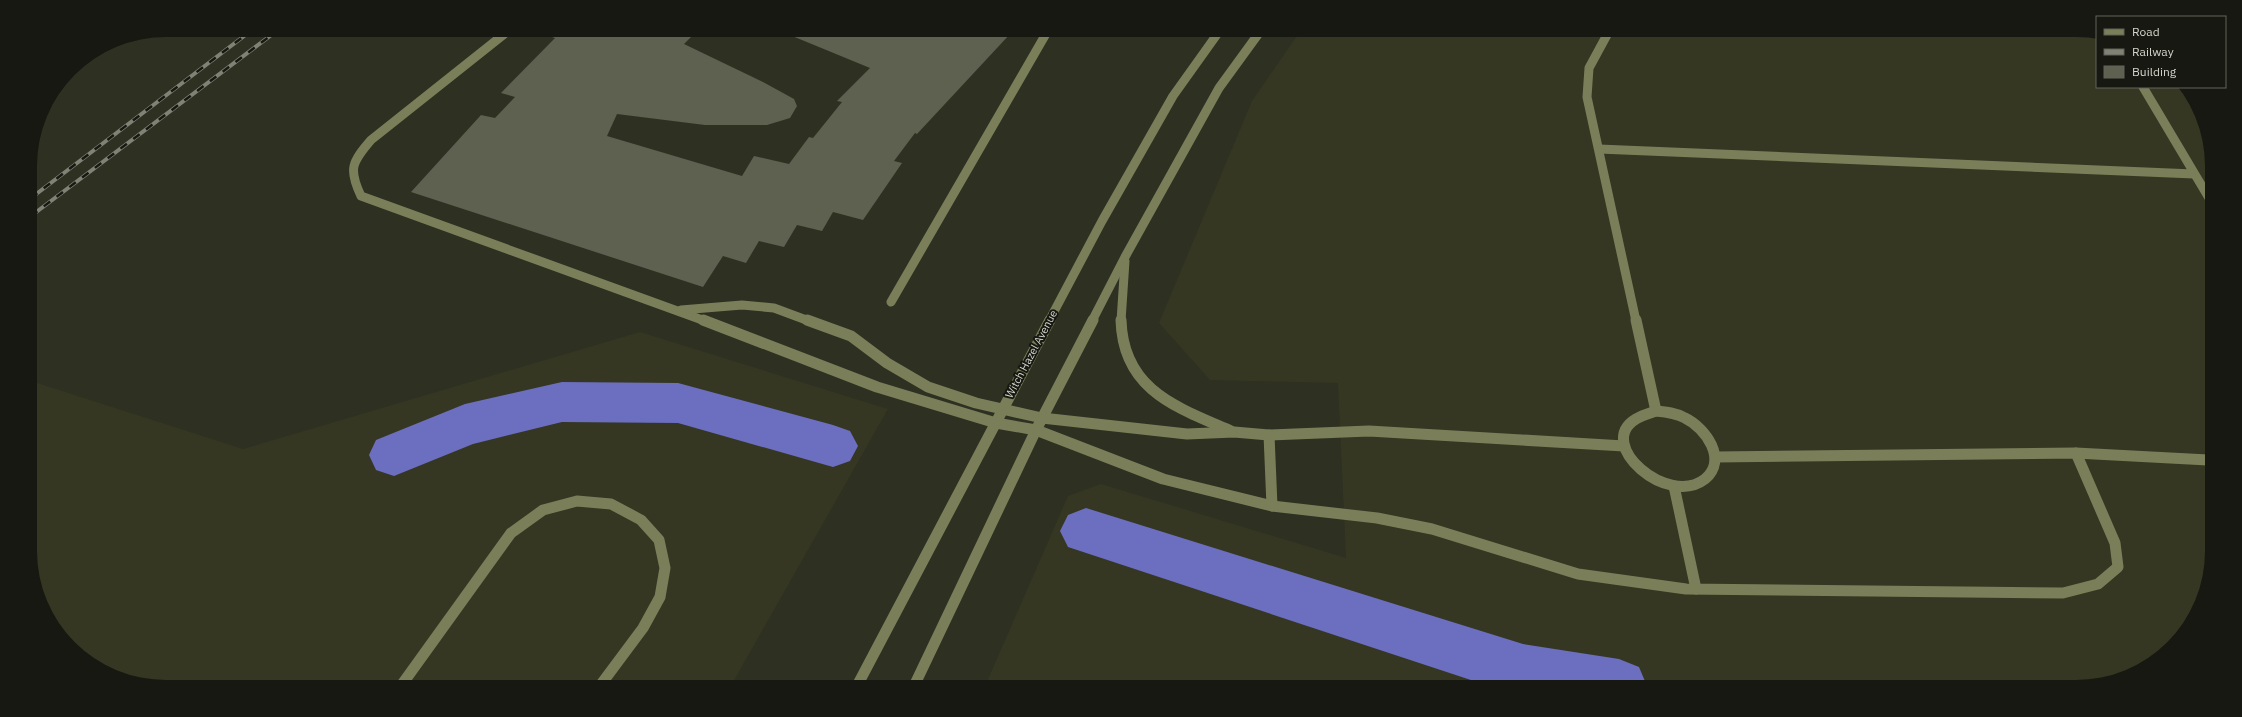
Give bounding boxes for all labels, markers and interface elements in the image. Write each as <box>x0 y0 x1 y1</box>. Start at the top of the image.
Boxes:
legend <box>2096 16 2226 88</box>
text: Road <box>2132 24 2160 39</box>
text: Railway <box>2132 44 2174 59</box>
text: Building <box>2132 64 2177 79</box>
street label: Witch Hazel Avenue <box>1002 308 1060 400</box>

